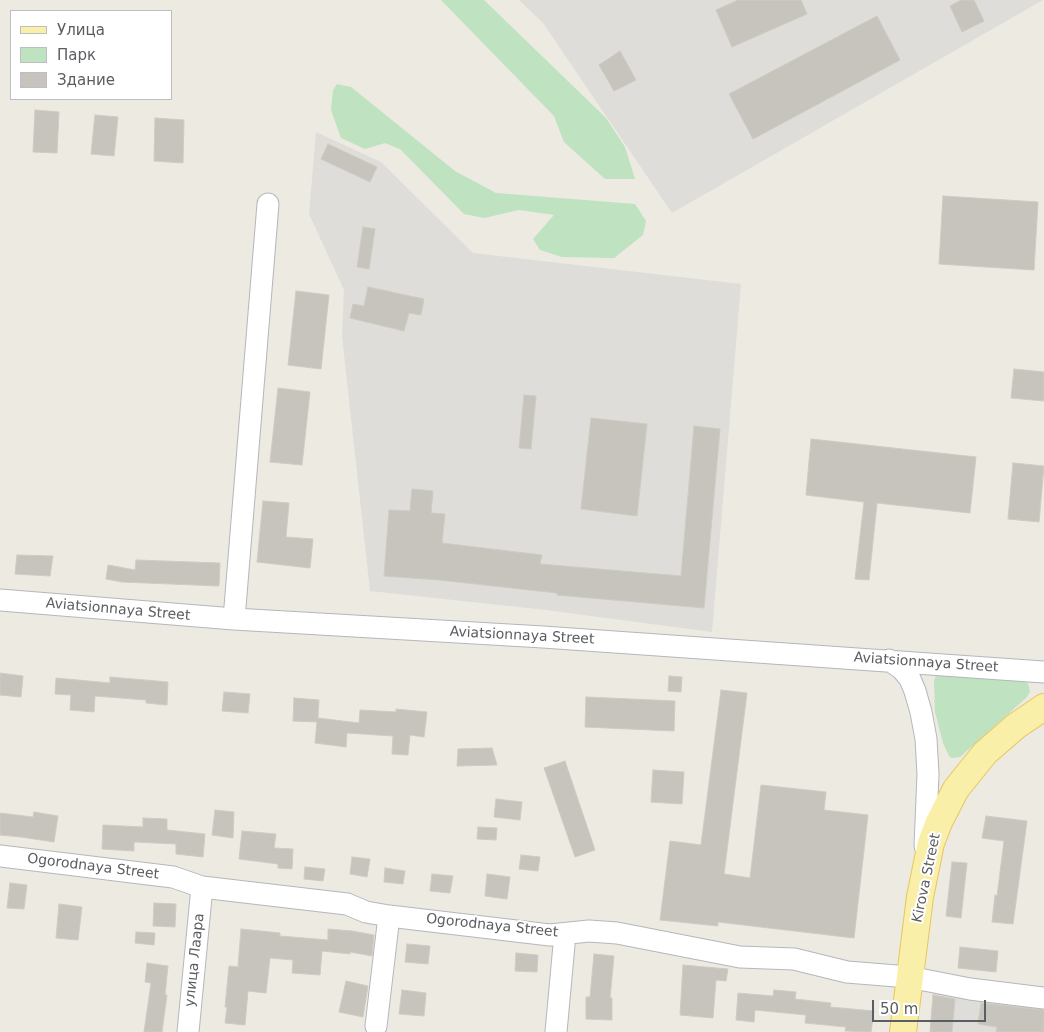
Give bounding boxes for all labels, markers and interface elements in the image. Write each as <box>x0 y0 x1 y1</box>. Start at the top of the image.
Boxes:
legend <box>10 10 172 100</box>
text: Улица <box>57 21 105 39</box>
text: Парк <box>57 46 96 64</box>
text: Здание <box>57 71 115 89</box>
street label: Aviatsionnaya Street <box>45 595 191 625</box>
street label: Aviatsionnaya Street <box>449 624 595 648</box>
street label: Aviatsionnaya Street <box>853 650 999 676</box>
street label: Kirova Street <box>909 832 945 924</box>
street label: Ogorodnaya Street <box>26 851 160 883</box>
street label: Ogorodnaya Street <box>425 911 559 941</box>
street label: улица Лаара <box>182 912 208 1008</box>
scale bar <box>874 990 988 1022</box>
text: 50 m <box>880 1000 918 1018</box>

